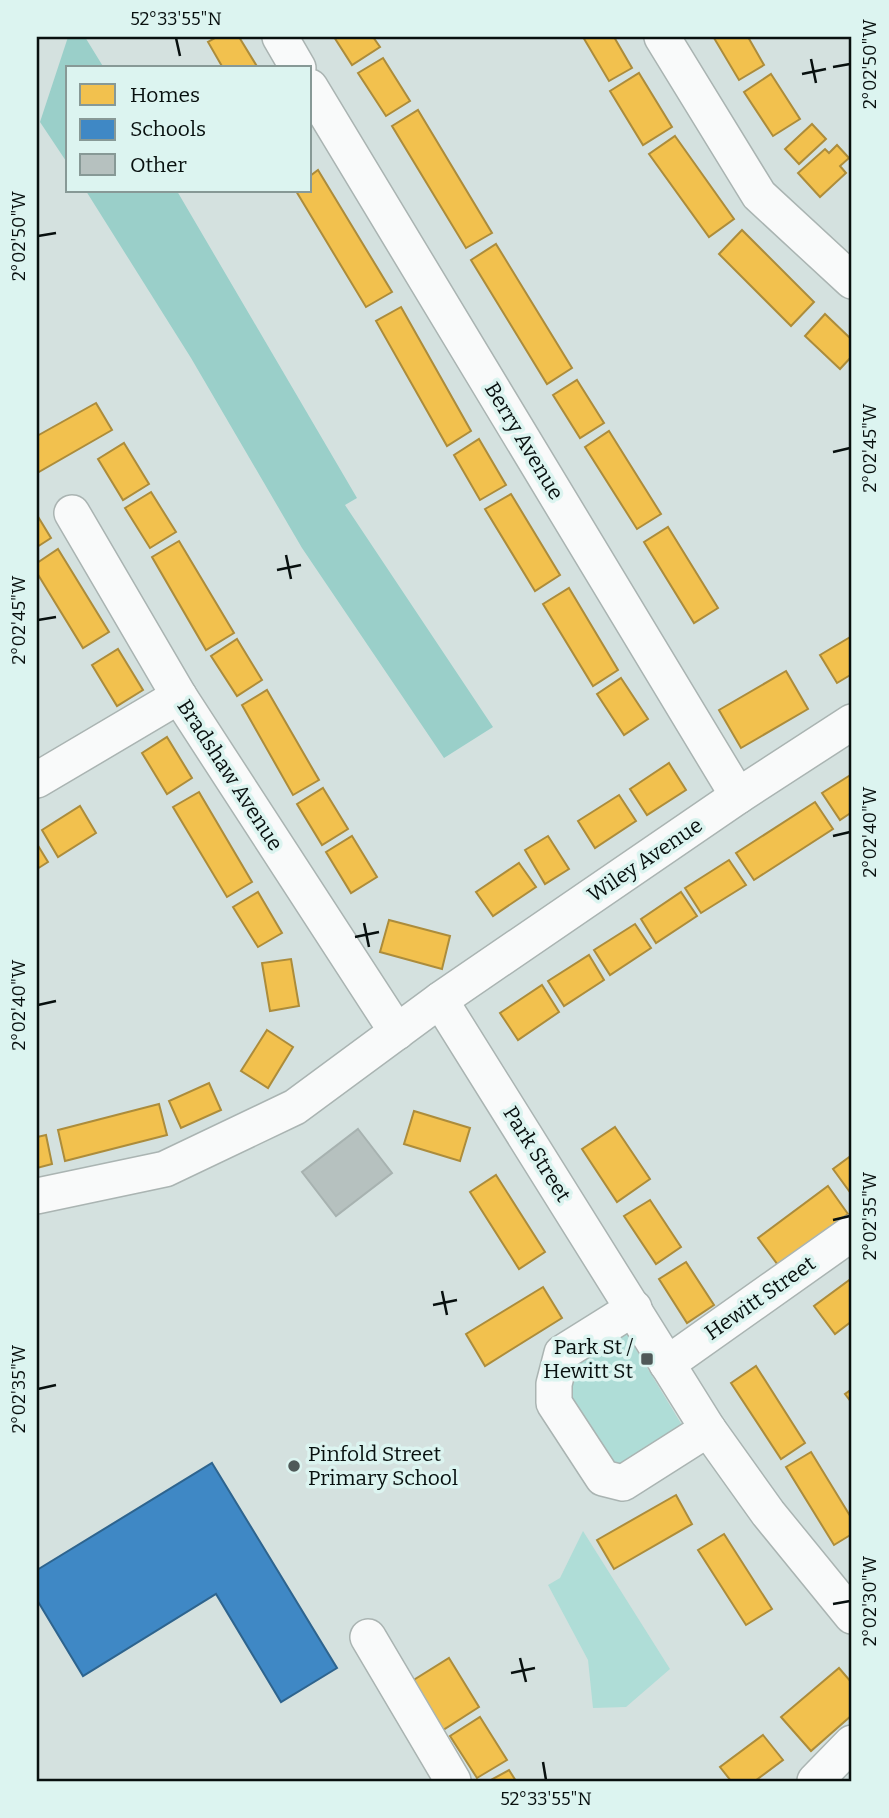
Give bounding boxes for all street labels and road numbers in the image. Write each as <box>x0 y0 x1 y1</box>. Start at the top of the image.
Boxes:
street label: Berry Avenue <box>479 378 569 504</box>
street label: Bradshaw Avenue <box>172 695 288 855</box>
street label: Wiley Avenue <box>583 812 707 908</box>
street label: Park Street <box>497 1101 577 1207</box>
street label: Hewitt Street <box>700 1250 821 1346</box>

